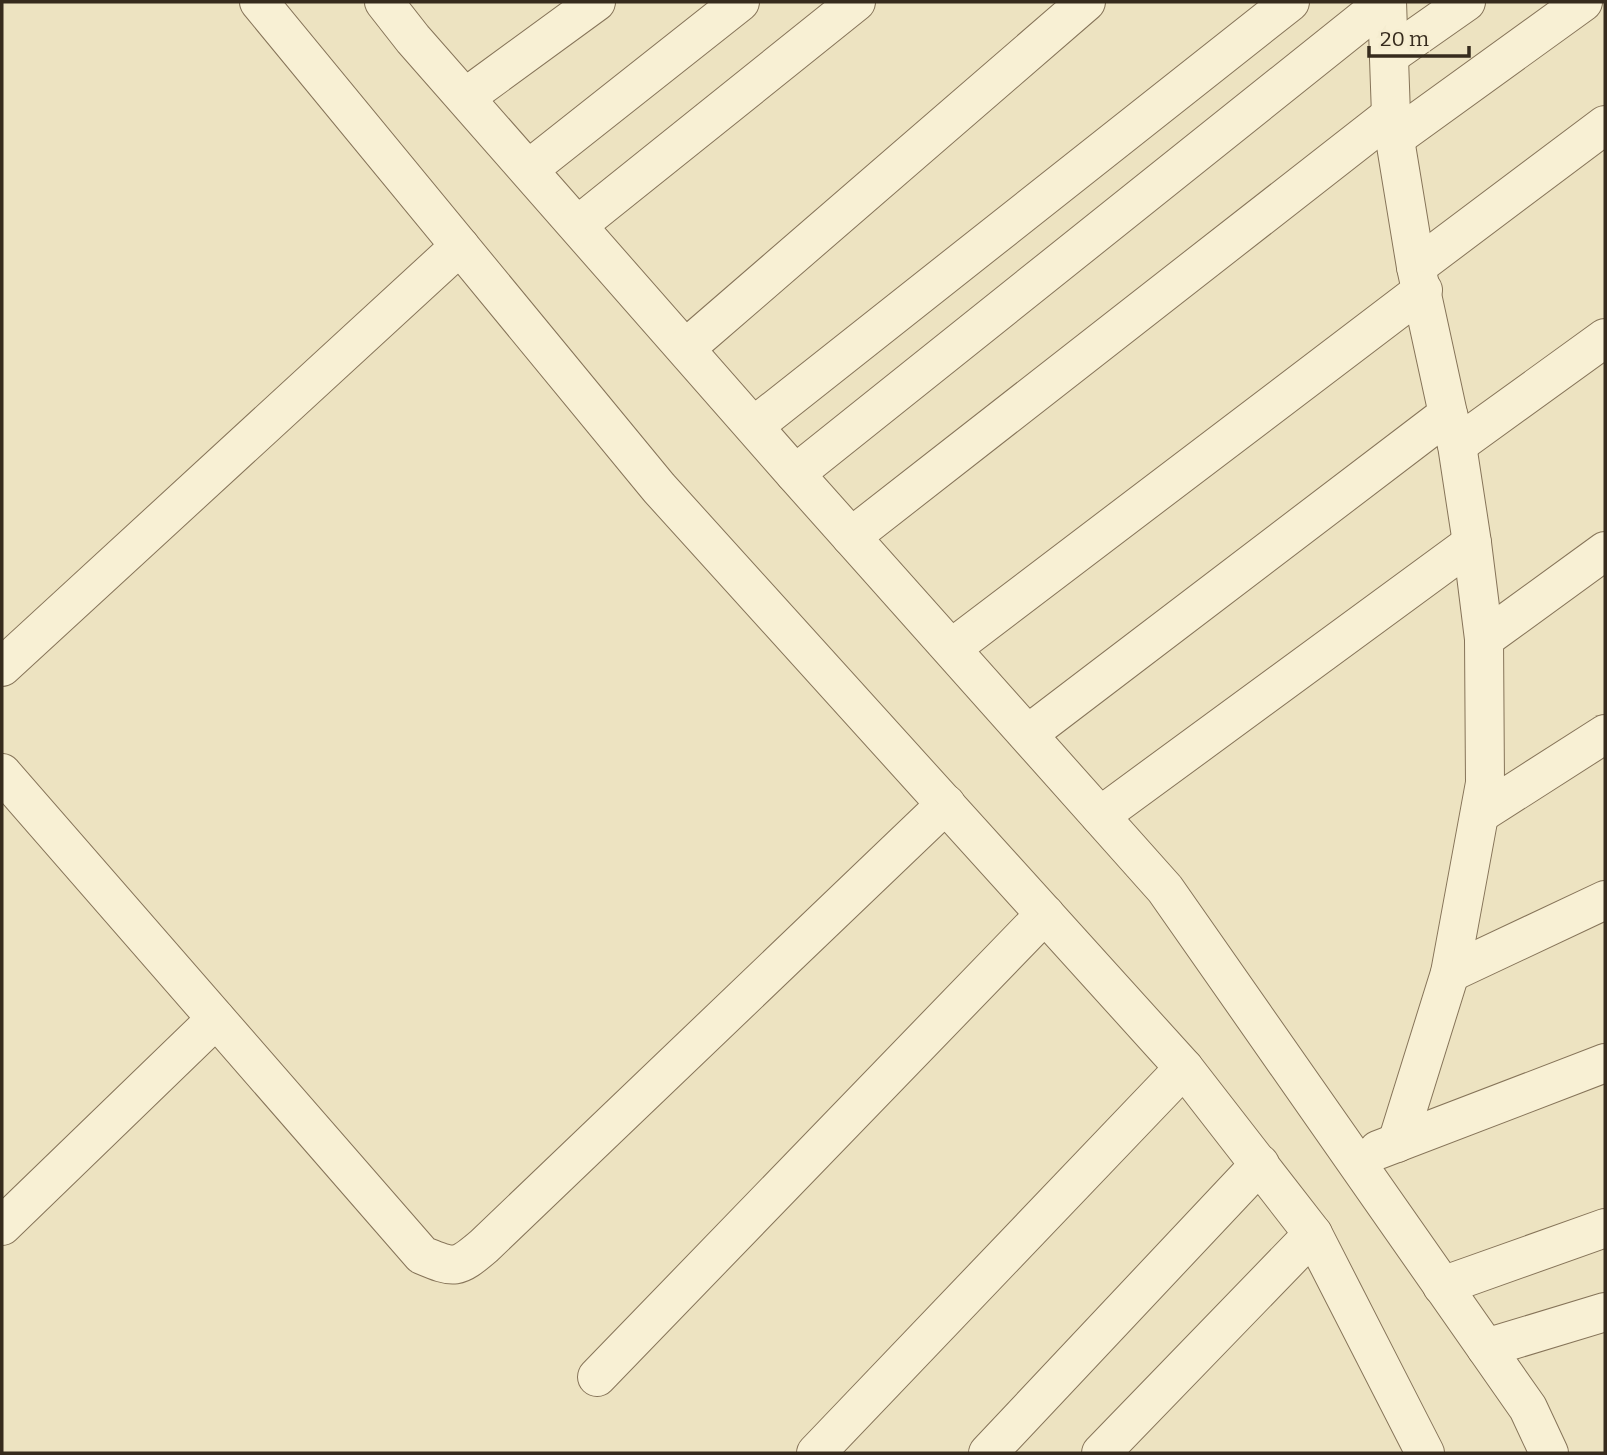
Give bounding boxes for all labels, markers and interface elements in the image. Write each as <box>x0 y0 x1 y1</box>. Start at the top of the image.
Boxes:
scale bar <box>1369 14 1469 58</box>
text: 20 m <box>1380 26 1429 52</box>

